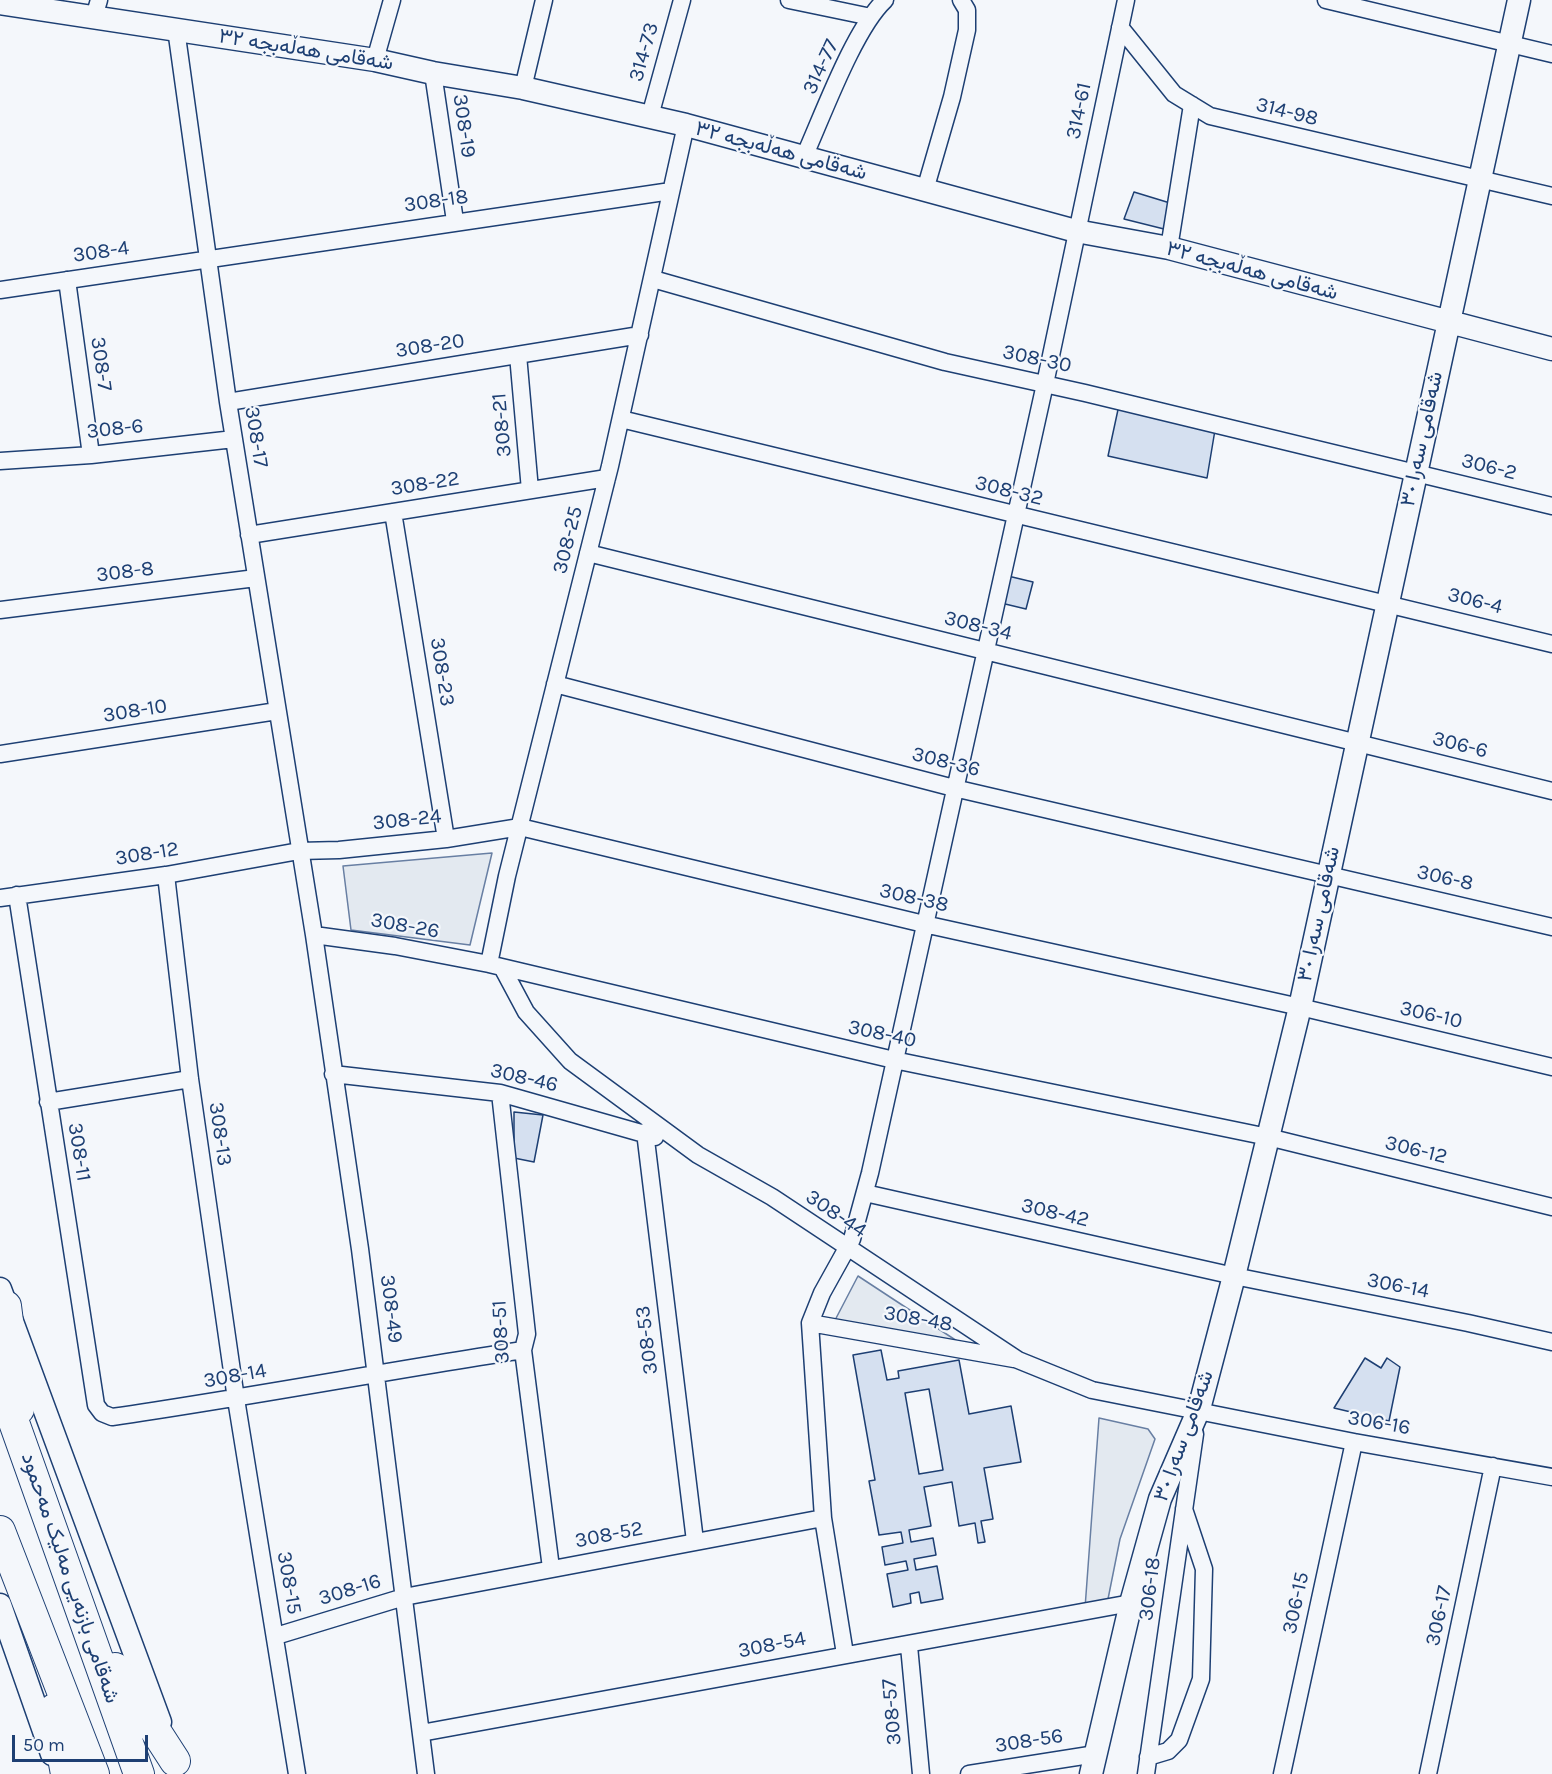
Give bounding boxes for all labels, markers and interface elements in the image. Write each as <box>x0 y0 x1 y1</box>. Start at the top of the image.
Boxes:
street label: 314-73 <box>624 19 664 85</box>
street label: شەقامی هەڵەبجە ٣٢ <box>217 24 395 76</box>
street label: 314-77 <box>797 35 845 99</box>
street label: 314-61 <box>1061 80 1097 142</box>
street label: 308-19 <box>447 92 481 160</box>
street label: 314-98 <box>1253 92 1321 132</box>
street label: شەقامی هەڵەبجە ٣٢ <box>693 116 869 186</box>
street label: 308-18 <box>402 184 470 218</box>
street label: 308-4 <box>71 236 131 268</box>
street label: شەقامی هەڵەبجە ٣٢ <box>1164 236 1340 306</box>
street label: 308-20 <box>394 328 466 364</box>
street label: 308-7 <box>85 335 117 393</box>
street label: 308-30 <box>1000 339 1074 379</box>
street label: شەقامی سەرا ٣٠ <box>1395 369 1449 509</box>
street label: 308-21 <box>487 392 517 458</box>
street label: 308-17 <box>239 404 273 470</box>
street label: 308-6 <box>85 413 145 445</box>
street label: 306-2 <box>1459 448 1519 486</box>
street label: 308-22 <box>389 466 461 502</box>
street label: 308-32 <box>972 470 1046 512</box>
street label: 308-25 <box>547 503 589 577</box>
street label: 308-8 <box>95 556 155 588</box>
street label: 306-4 <box>1445 582 1505 620</box>
street label: 308-34 <box>941 605 1015 647</box>
street label: 308-23 <box>424 636 460 708</box>
street label: 308-10 <box>101 694 169 728</box>
street label: 306-6 <box>1430 726 1490 764</box>
street label: 308-36 <box>909 741 983 783</box>
street label: 308-24 <box>371 804 443 836</box>
street label: 308-12 <box>113 837 181 871</box>
street label: شەقامی سەرا ٣٠ <box>1292 844 1346 984</box>
street label: 306-8 <box>1414 859 1476 897</box>
street label: 308-38 <box>877 878 951 918</box>
street label: 308-26 <box>369 908 441 944</box>
street label: 306-10 <box>1397 996 1465 1034</box>
street label: 308-40 <box>846 1014 918 1054</box>
street label: 308-46 <box>488 1058 560 1098</box>
street label: 308-13 <box>203 1100 237 1168</box>
street label: 308-11 <box>62 1121 96 1183</box>
street label: 306-12 <box>1382 1130 1450 1170</box>
street label: 308-44 <box>801 1184 871 1244</box>
street label: 308-42 <box>1019 1193 1091 1233</box>
street label: 306-14 <box>1365 1268 1431 1304</box>
street label: 308-49 <box>374 1273 408 1345</box>
street label: 308-51 <box>487 1299 515 1365</box>
street label: 308-48 <box>881 1301 955 1337</box>
street label: 308-53 <box>630 1304 664 1376</box>
street label: 308-14 <box>201 1358 269 1394</box>
street label: شەقامی سەرا ٣٠ <box>1149 1367 1219 1505</box>
street label: 306-16 <box>1346 1405 1412 1441</box>
street label: شەقامی بازنەیی مەلیک مەحمود <box>15 1449 125 1707</box>
street label: 308-52 <box>573 1516 645 1554</box>
street label: 308-15 <box>271 1549 307 1617</box>
street label: 306-18 <box>1134 1556 1166 1622</box>
street label: 308-16 <box>316 1569 384 1611</box>
street label: 306-15 <box>1277 1570 1315 1636</box>
street label: 306-17 <box>1420 1584 1458 1648</box>
street label: 308-54 <box>736 1626 808 1664</box>
street label: 308-57 <box>877 1678 907 1746</box>
scale bar <box>15 1723 152 1761</box>
street label: 308-56 <box>993 1723 1065 1759</box>
text: 50 m <box>23 1734 65 1756</box>

